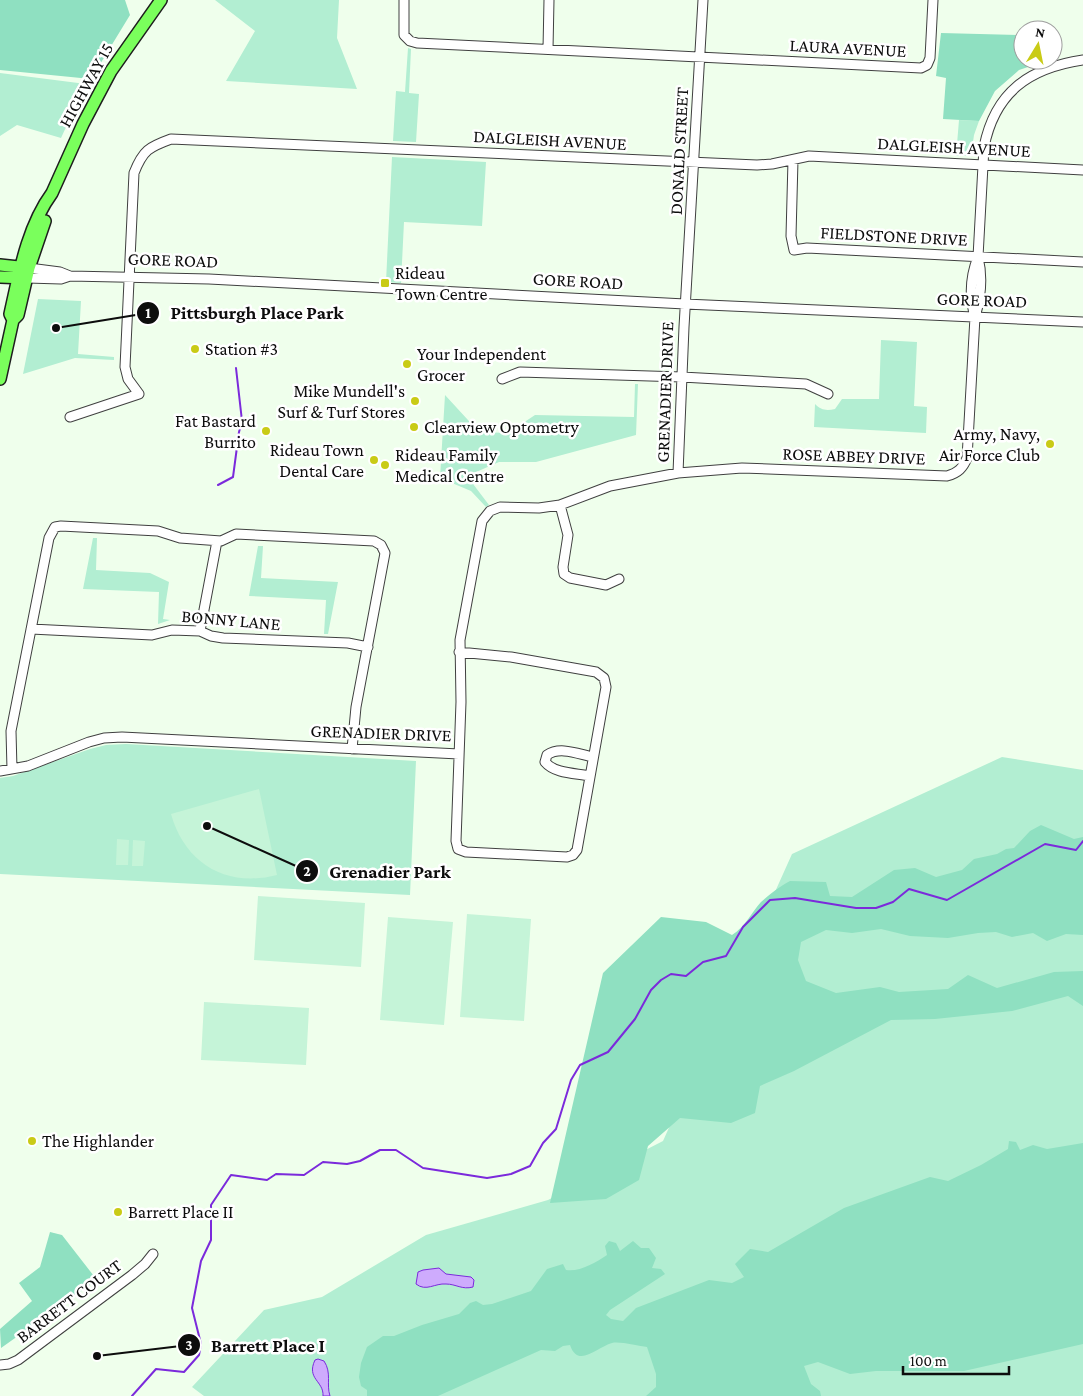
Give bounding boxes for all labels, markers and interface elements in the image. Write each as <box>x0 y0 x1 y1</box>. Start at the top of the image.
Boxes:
north arrow <box>1013 20 1063 70</box>
text: N <box>1034 23 1047 41</box>
street label: LAURA AVENUE <box>789 35 907 61</box>
street label: HIGHWAY 15 <box>55 39 117 131</box>
street label: DONALD STREET <box>666 86 692 215</box>
street label: DALGLEISH AVENUE <box>473 126 627 154</box>
street label: DALGLEISH AVENUE <box>877 133 1031 161</box>
street label: FIELDSTONE DRIVE <box>820 222 968 250</box>
street label: GORE ROAD <box>127 248 219 272</box>
place label: Rideau Town Centre <box>395 263 487 304</box>
street label: GORE ROAD <box>532 269 624 293</box>
marker: Rideau Town Centre <box>379 277 391 289</box>
street label: GORE ROAD <box>936 288 1028 312</box>
callout: Pittsburgh Place Park <box>136 296 354 330</box>
text: Pittsburgh Place Park <box>170 302 344 323</box>
text: 1 <box>145 305 151 321</box>
street label: GRENADIER DRIVE <box>653 321 677 463</box>
place label: Station #3 <box>205 339 278 359</box>
marker: Station #3 <box>189 343 201 355</box>
place label: Your Independent Grocer <box>417 344 547 385</box>
marker: Your Independent Grocer <box>401 358 413 370</box>
place label: Mike Mundell's Surf & Turf Stores <box>278 381 405 422</box>
marker: Mike Mundell's Surf & Turf Stores <box>409 395 421 407</box>
place label: Fat Bastard Burrito <box>175 411 257 452</box>
place label: Clearview Optometry <box>424 417 580 437</box>
marker: Clearview Optometry <box>408 421 420 433</box>
place label: Army, Navy, Air Force Club <box>939 424 1040 465</box>
marker: Fat Bastard Burrito <box>260 425 272 437</box>
marker: Army, Navy, Air Force Club <box>1044 438 1056 450</box>
place label: Rideau Town Dental Care <box>270 440 364 481</box>
street label: ROSE ABBEY DRIVE <box>782 444 926 469</box>
place label: Rideau Family Medical Centre <box>395 445 504 486</box>
marker: Rideau Town Dental Care <box>368 454 380 466</box>
marker: Rideau Family Medical Centre <box>379 459 391 471</box>
street label: BONNY LANE <box>181 606 282 634</box>
street label: GRENADIER DRIVE <box>310 721 452 745</box>
callout: Grenadier Park <box>294 854 461 888</box>
text: Grenadier Park <box>329 861 451 882</box>
text: 2 <box>303 863 311 879</box>
place label: The Highlander <box>42 1131 155 1151</box>
marker: The Highlander <box>26 1135 38 1147</box>
place label: Barrett Place II <box>128 1202 233 1222</box>
marker: Barrett Place II <box>112 1206 124 1218</box>
street label: BARRETT COURT <box>13 1255 126 1347</box>
callout: Barrett Place I <box>176 1328 335 1362</box>
text: Barrett Place I <box>211 1335 325 1356</box>
text: 3 <box>185 1337 193 1353</box>
scale bar <box>903 1344 1009 1376</box>
text: 100 m <box>910 1353 947 1369</box>

